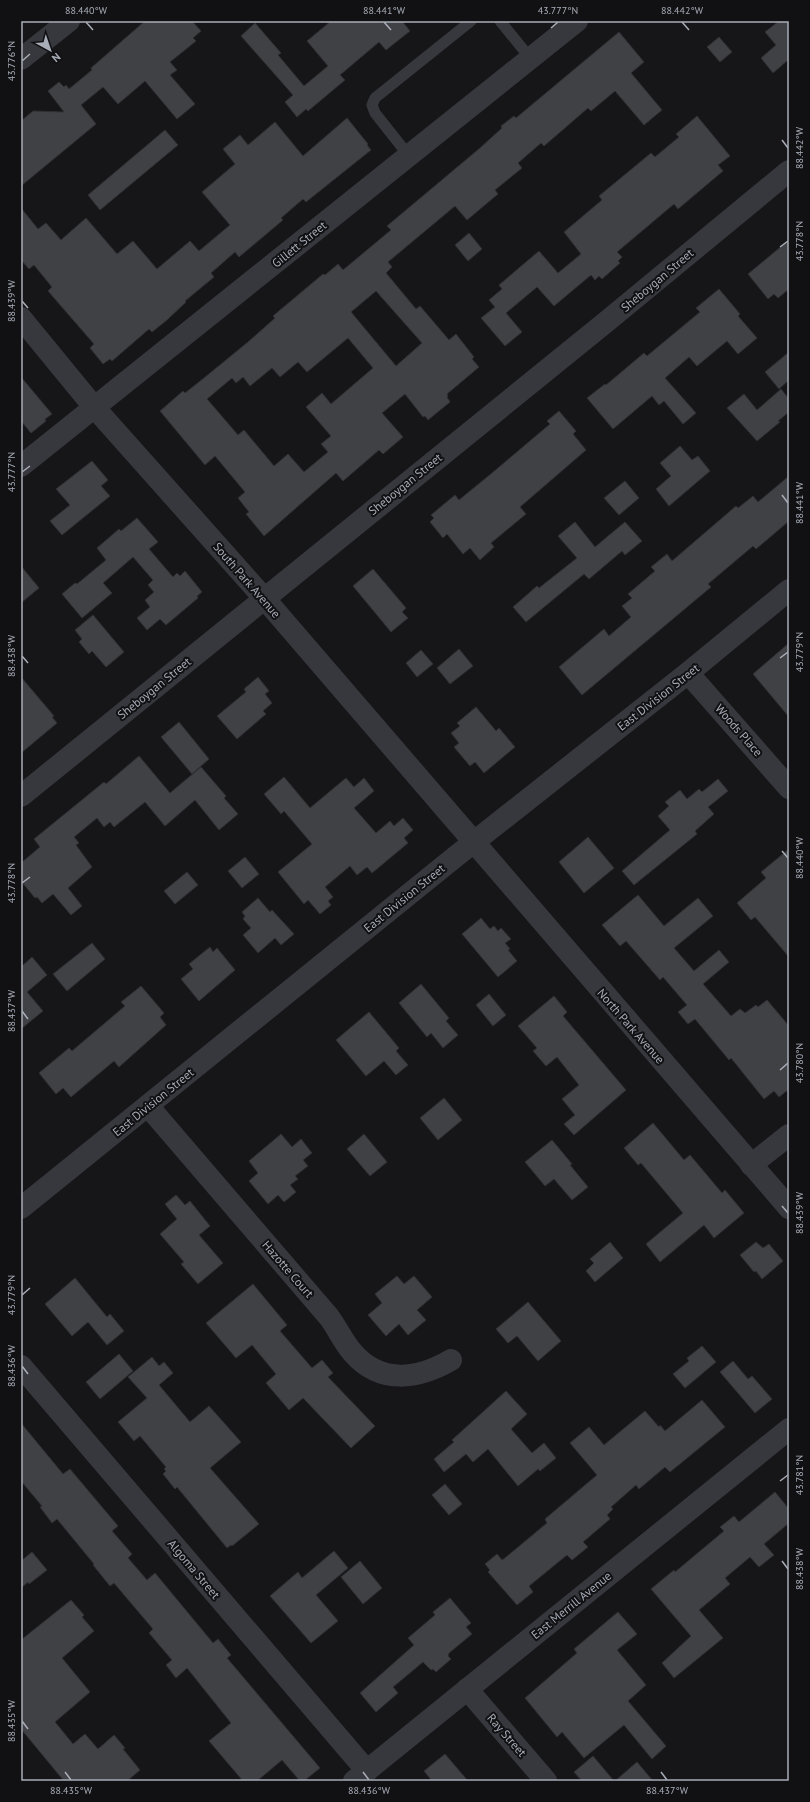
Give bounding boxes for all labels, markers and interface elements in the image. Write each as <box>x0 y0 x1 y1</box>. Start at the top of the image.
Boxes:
text: 88.440°W <box>65 4 108 17</box>
text: 88.441°W <box>363 4 406 17</box>
text: 43.777°N <box>538 4 578 17</box>
text: 88.442°W <box>661 4 704 17</box>
north arrow <box>30 30 70 70</box>
text: 43.776°N <box>5 41 18 81</box>
text: N <box>49 50 64 65</box>
text: 88.442°W <box>793 126 806 169</box>
street label: Gillett Street <box>269 218 329 270</box>
text: 43.778°N <box>793 221 806 261</box>
street label: Sheboygan Street <box>618 245 696 315</box>
text: 88.439°W <box>5 279 18 322</box>
street label: Sheboygan Street <box>365 450 445 518</box>
text: 43.777°N <box>5 452 18 492</box>
text: 88.441°W <box>793 481 806 524</box>
street label: South Park Avenue <box>210 539 284 621</box>
text: 43.779°N <box>793 632 806 672</box>
text: 88.438°W <box>5 634 18 677</box>
street label: Sheboygan Street <box>114 654 194 722</box>
street label: East Division Street <box>614 660 702 734</box>
street label: Woods Place <box>712 701 766 759</box>
text: 88.440°W <box>793 836 806 879</box>
street label: East Division Street <box>360 861 448 935</box>
text: 43.778°N <box>5 863 18 903</box>
street label: North Park Avenue <box>594 985 668 1067</box>
text: 88.437°W <box>5 989 18 1032</box>
text: 43.780°N <box>793 1043 806 1083</box>
street label: East Division Street <box>109 1065 197 1139</box>
text: 88.439°W <box>793 1191 806 1234</box>
street label: Hazotte Court <box>259 1237 317 1301</box>
text: 43.779°N <box>5 1275 18 1315</box>
text: 88.436°W <box>5 1344 18 1387</box>
text: 43.781°N <box>793 1455 806 1495</box>
street label: Algoma Street <box>165 1536 223 1602</box>
text: 88.438°W <box>793 1547 806 1590</box>
street label: East Merrill Avenue <box>528 1568 614 1642</box>
text: 88.435°W <box>5 1699 18 1742</box>
street label: Ray Street <box>484 1710 530 1760</box>
text: 88.435°W <box>50 1784 93 1797</box>
text: 88.436°W <box>348 1784 391 1797</box>
text: 88.437°W <box>646 1784 689 1797</box>

